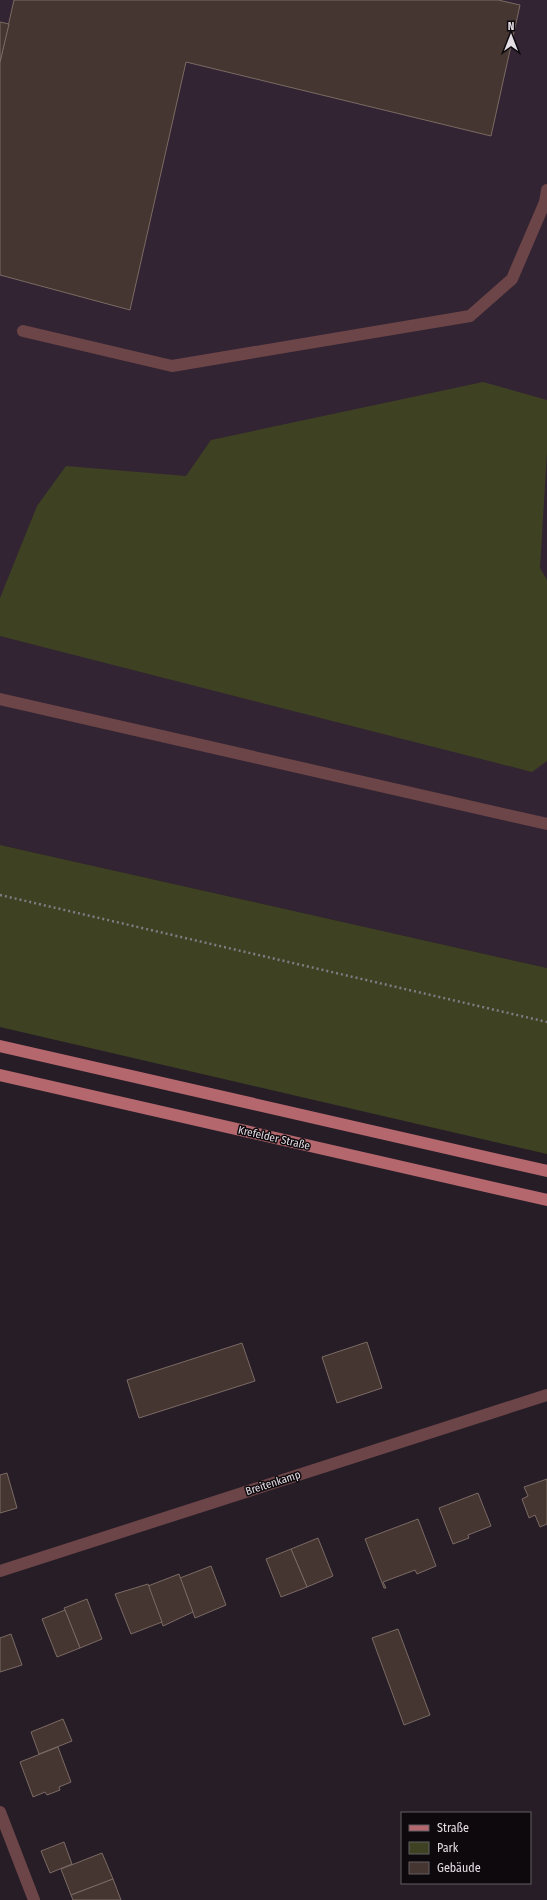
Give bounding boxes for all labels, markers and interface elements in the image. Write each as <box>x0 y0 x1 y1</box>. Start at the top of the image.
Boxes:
north arrow <box>491 16 531 56</box>
text: N <box>508 20 514 33</box>
street label: Krefelder Straße <box>237 1123 311 1153</box>
street label: Breitenkamp <box>244 1468 302 1498</box>
legend <box>401 1812 531 1884</box>
text: Straße <box>437 1821 469 1835</box>
text: Park <box>437 1841 459 1855</box>
text: Gebäude <box>437 1861 481 1875</box>

